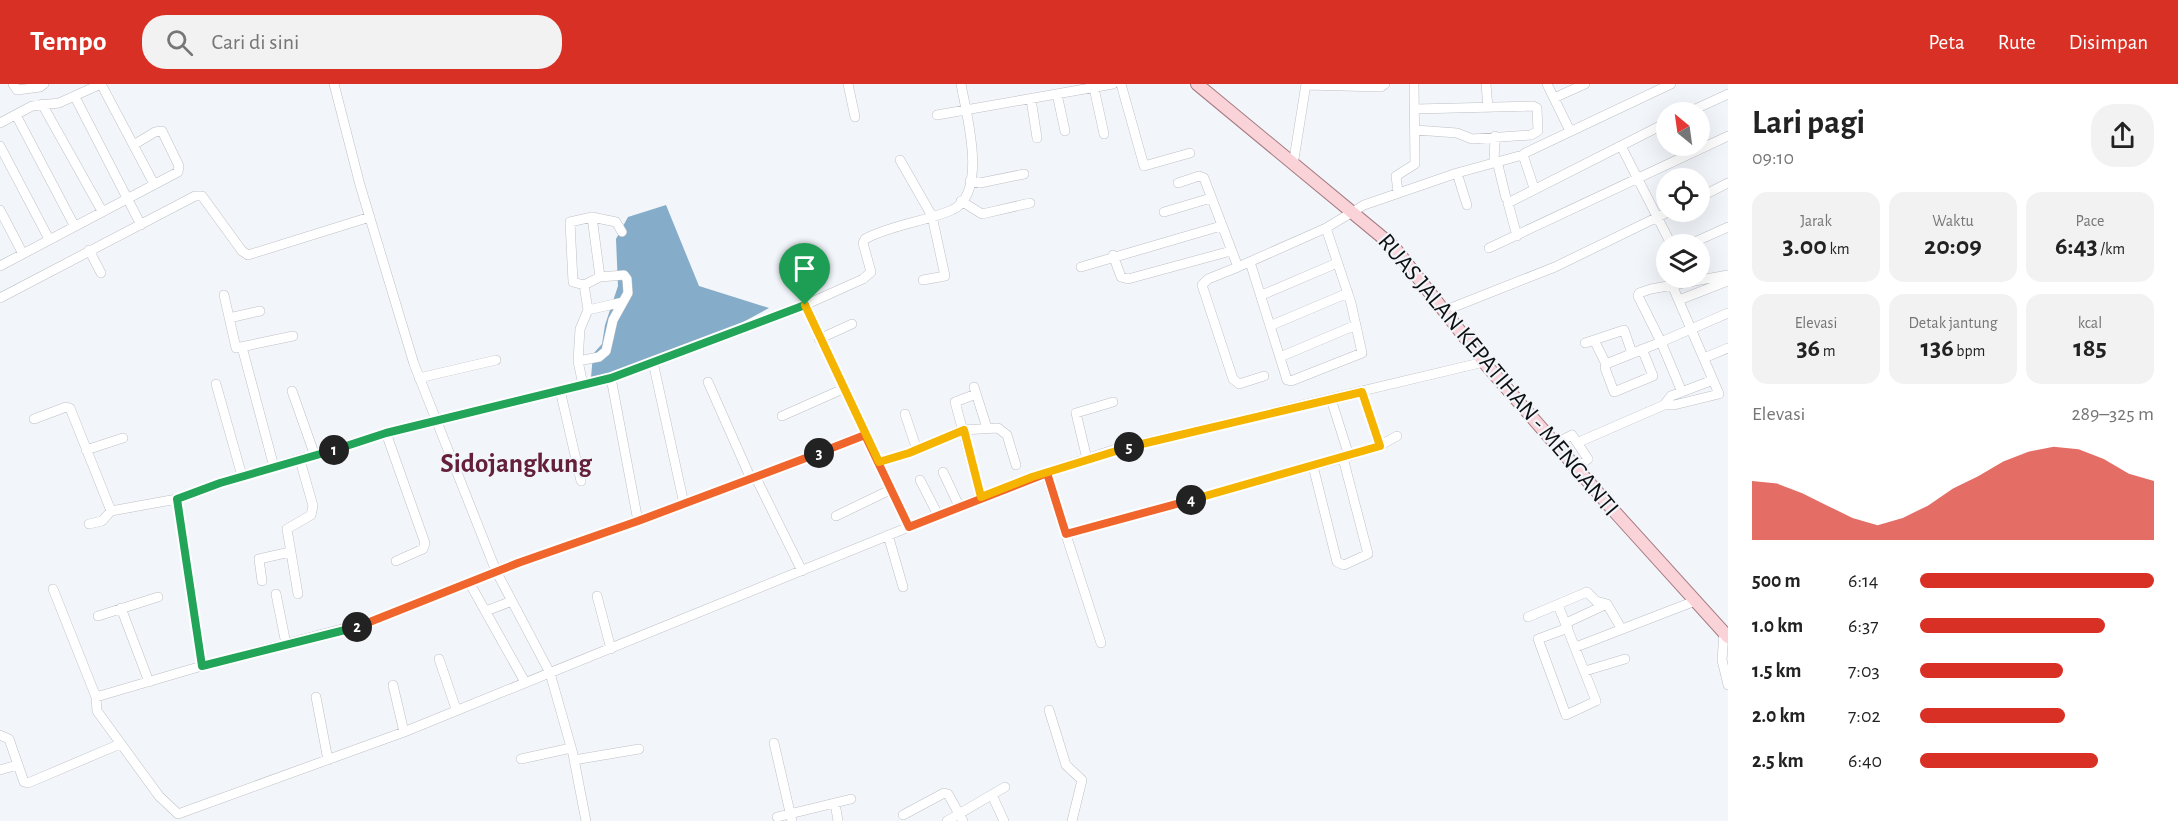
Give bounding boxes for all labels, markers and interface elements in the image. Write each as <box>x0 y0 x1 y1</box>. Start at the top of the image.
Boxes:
search box <box>142 15 562 69</box>
icon: search <box>163 26 196 59</box>
text: Tempo <box>30 28 106 56</box>
text: Cari di sini <box>211 31 299 53</box>
text: Peta <box>1929 32 1965 53</box>
text: Rute <box>1998 32 2036 53</box>
text: Disimpan <box>2069 32 2148 53</box>
north arrow <box>1656 102 1710 156</box>
map controls <box>1656 102 1710 288</box>
button: share <box>2091 104 2154 167</box>
text: Lari pagi <box>1752 107 1865 140</box>
text: 09:10 <box>1752 148 1794 168</box>
button: locate <box>1656 168 1710 222</box>
text: Jarak <box>1800 213 1832 229</box>
text: Waktu <box>1932 213 1974 229</box>
text: Pace <box>2076 213 2104 229</box>
street label: RUAS JALAN KEPATIHAN - MENGANTI <box>1373 229 1623 521</box>
text: 3.00 <box>1782 233 1827 259</box>
text: 20:09 <box>1924 233 1982 259</box>
text: 6:43 <box>2055 233 2098 259</box>
button: layers <box>1656 234 1710 288</box>
text: km <box>1827 241 1850 257</box>
text: /km <box>2098 241 2125 257</box>
pin <box>779 243 830 305</box>
icon: arrive <box>788 252 821 285</box>
text: Elevasi <box>1795 315 1837 331</box>
text: Detak jantung <box>1908 315 1998 331</box>
text: kcal <box>2078 315 2102 331</box>
text: 36 <box>1796 335 1820 361</box>
text: 136 <box>1921 335 1954 361</box>
text: 185 <box>2073 335 2107 361</box>
text: m <box>1820 343 1836 359</box>
text: bpm <box>1954 343 1985 359</box>
text: Elevasi <box>1752 404 1805 424</box>
text: 289–325 m <box>2072 404 2154 424</box>
pin: 5 <box>1114 432 1144 462</box>
pin: 1 <box>319 435 349 465</box>
pin: 3 <box>804 438 834 468</box>
text: 5 <box>1126 439 1132 455</box>
text: 1 <box>331 442 337 458</box>
text: 3 <box>816 445 822 461</box>
district label: Sidojangkung <box>440 450 592 478</box>
pin: 4 <box>1176 485 1206 515</box>
text: 4 <box>1187 492 1195 508</box>
text: 500 m <box>1752 571 1801 591</box>
text: 6:14 <box>1848 571 1878 591</box>
pin: 2 <box>342 612 372 642</box>
text: 1.0 km <box>1752 616 1803 636</box>
text: 6:37 <box>1848 616 1879 636</box>
text: 2 <box>353 619 361 635</box>
text: 1.5 km <box>1752 661 1801 681</box>
text: 7:03 <box>1848 661 1880 681</box>
text: 2.0 km <box>1752 706 1805 726</box>
text: 7:02 <box>1848 706 1881 726</box>
text: 2.5 km <box>1752 751 1804 771</box>
text: 6:40 <box>1848 751 1882 771</box>

